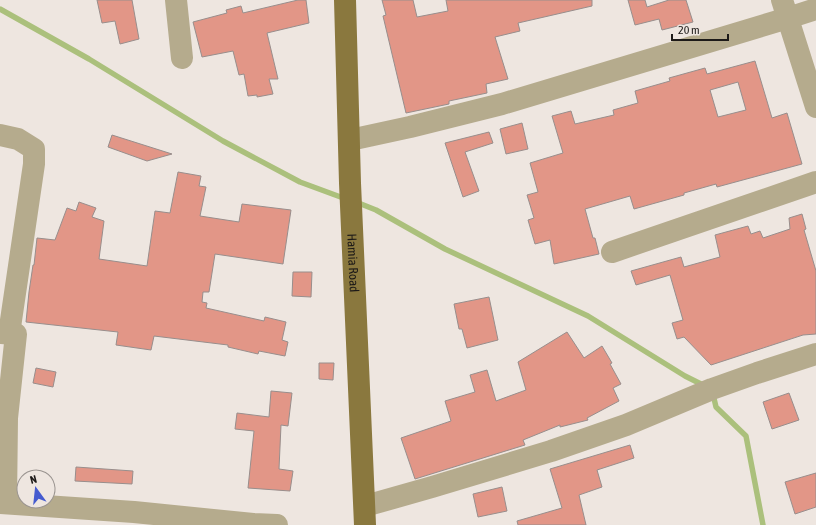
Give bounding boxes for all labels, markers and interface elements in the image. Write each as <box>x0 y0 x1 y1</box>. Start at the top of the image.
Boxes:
scale bar <box>672 16 728 42</box>
text: 20 m <box>678 23 700 37</box>
street label: Hamia Road <box>345 233 362 292</box>
north arrow <box>16 469 56 509</box>
text: N <box>29 473 38 486</box>

